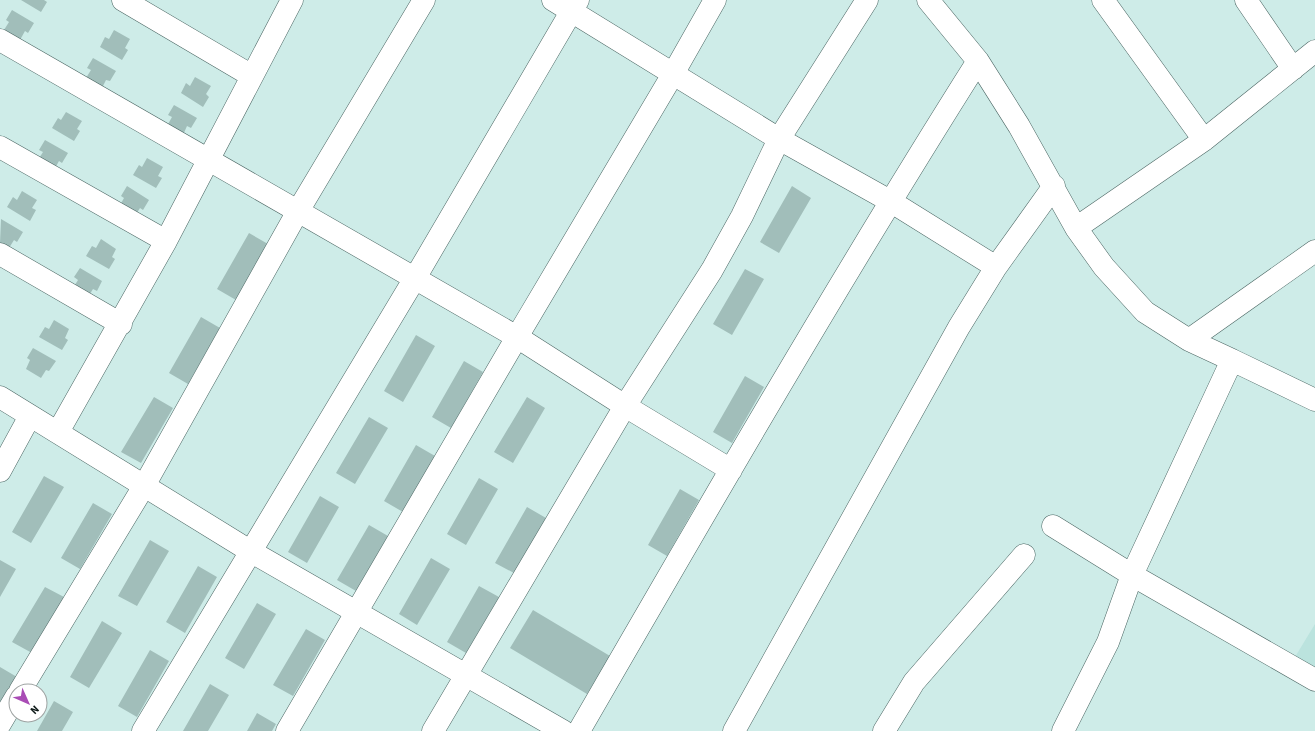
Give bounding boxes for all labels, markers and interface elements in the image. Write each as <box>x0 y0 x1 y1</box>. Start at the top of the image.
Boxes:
north arrow <box>8 683 48 723</box>
text: N <box>27 702 43 718</box>

